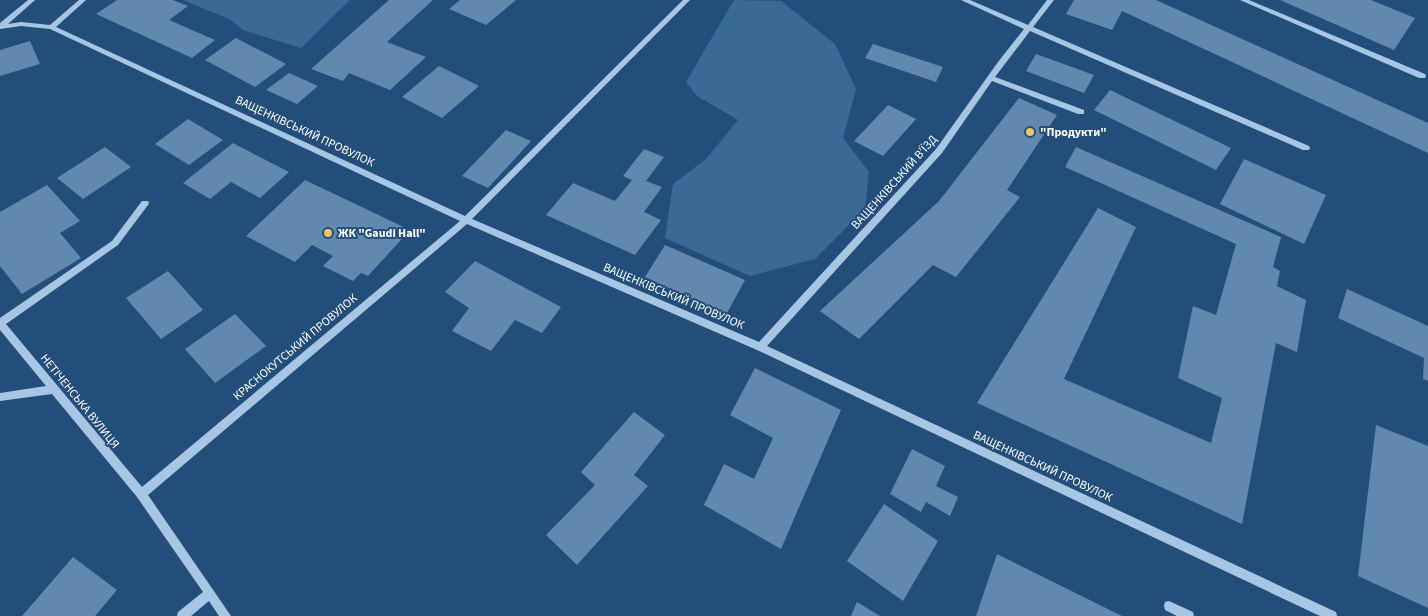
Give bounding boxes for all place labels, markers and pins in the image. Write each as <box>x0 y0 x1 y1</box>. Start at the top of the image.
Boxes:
place label: "Продукти" <box>1040 124 1107 141</box>
marker: "Продукти" <box>1024 126 1036 138</box>
place label: ЖК "Gaudi Hall" <box>338 225 426 242</box>
marker: ЖК "Gaudi Hall" <box>322 227 334 239</box>

